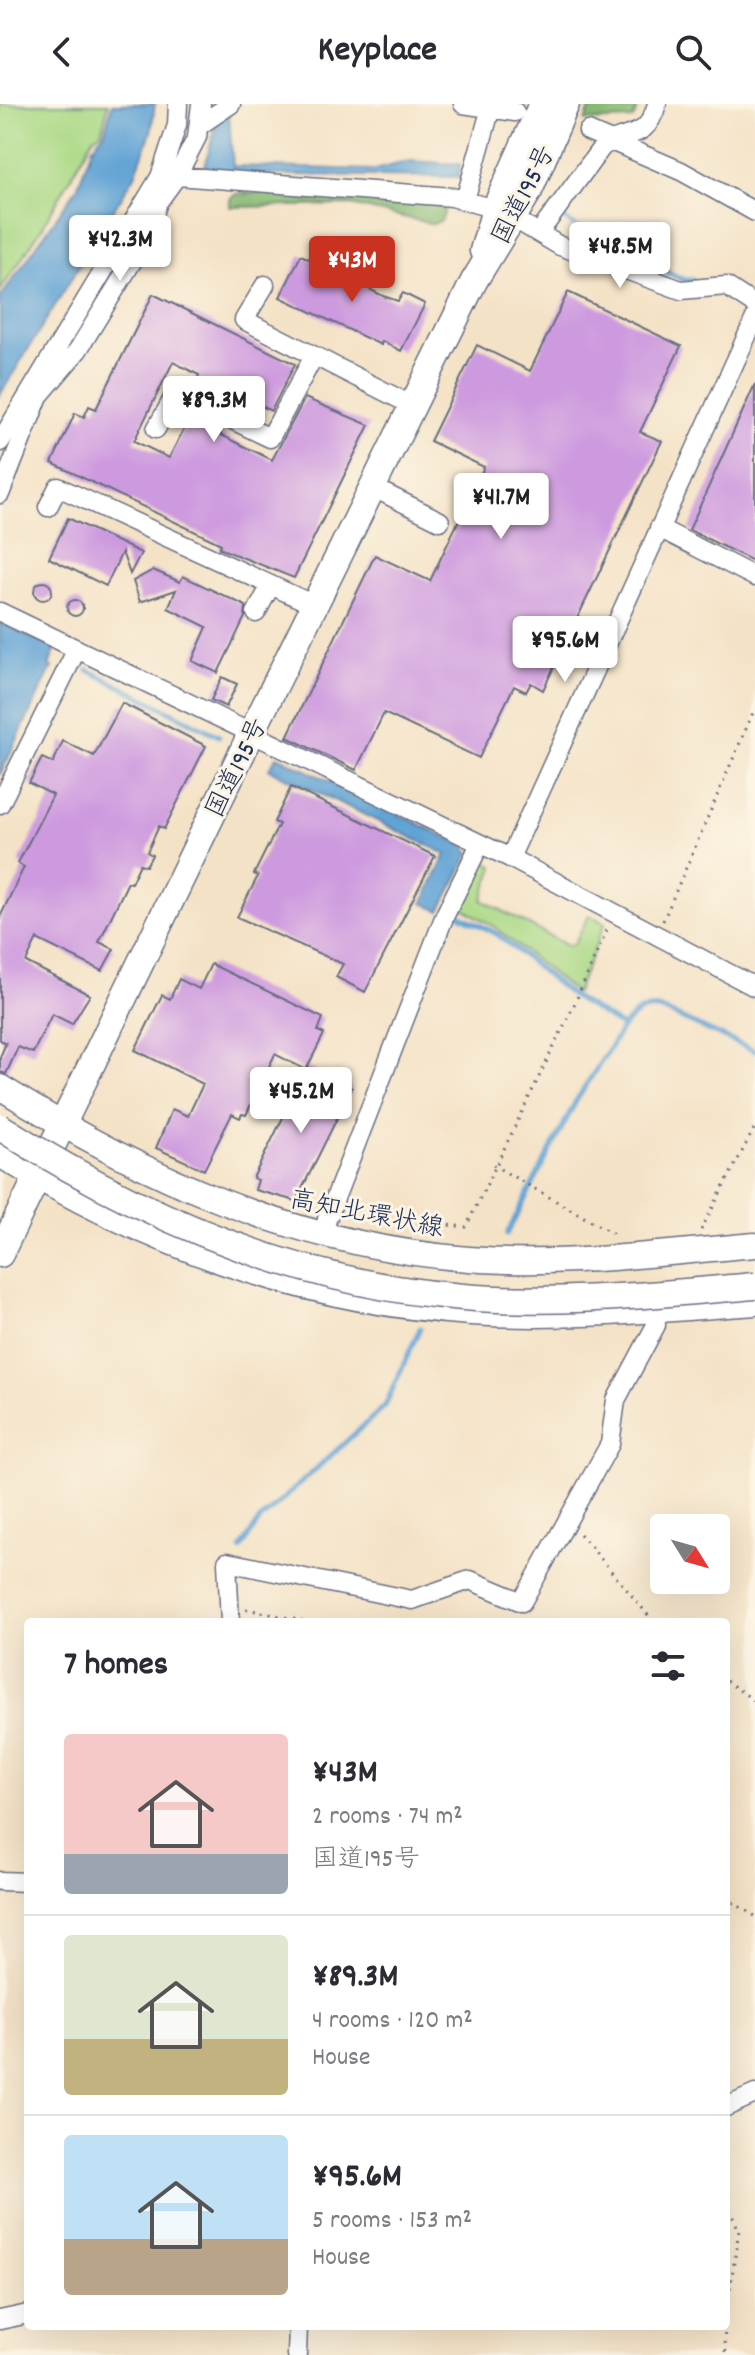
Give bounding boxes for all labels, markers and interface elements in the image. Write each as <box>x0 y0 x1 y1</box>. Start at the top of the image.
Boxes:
text: Keyplace <box>318 26 437 78</box>
icon: back <box>40 30 84 74</box>
icon: search <box>671 30 715 74</box>
street label: 国道195号 <box>484 139 566 252</box>
pin: ¥42.3M <box>55 215 185 283</box>
text: ¥42.3M <box>87 222 153 259</box>
pin: ¥48.5M <box>555 222 685 290</box>
text: ¥48.5M <box>587 229 653 266</box>
pin: ¥43M <box>305 236 399 304</box>
text: ¥43M <box>327 243 377 280</box>
pin: ¥89.3M <box>149 376 279 444</box>
text: ¥89.3M <box>181 383 247 420</box>
pin: ¥41.7M <box>436 473 566 541</box>
text: ¥41.7M <box>472 480 530 517</box>
pin: ¥95.6M <box>500 616 630 684</box>
text: ¥95.6M <box>531 623 599 660</box>
street label: 国道195号 <box>198 712 278 825</box>
pin: ¥45.2M <box>236 1067 366 1135</box>
text: ¥45.2M <box>268 1074 334 1111</box>
street label: 高知北環状線 <box>286 1182 446 1248</box>
north arrow <box>650 1514 730 1594</box>
map controls <box>650 1514 730 1594</box>
text: 7 homes <box>64 1642 168 1691</box>
icon: filters <box>646 1644 690 1688</box>
text: ¥43M <box>312 1750 378 1799</box>
icon: home <box>128 1766 224 1862</box>
text: 2 rooms · 74 m² <box>312 1799 463 1836</box>
text: 国道195号 <box>312 1842 420 1879</box>
text: ¥89.3M <box>312 1954 398 2003</box>
icon: home <box>128 1967 224 2063</box>
text: 4 rooms · 120 m² <box>312 2003 473 2040</box>
text: House <box>312 2040 370 2077</box>
text: ¥95.6M <box>312 2154 402 2203</box>
icon: home <box>128 2167 224 2263</box>
text: 5 rooms · 153 m² <box>312 2203 472 2240</box>
text: House <box>312 2240 370 2277</box>

